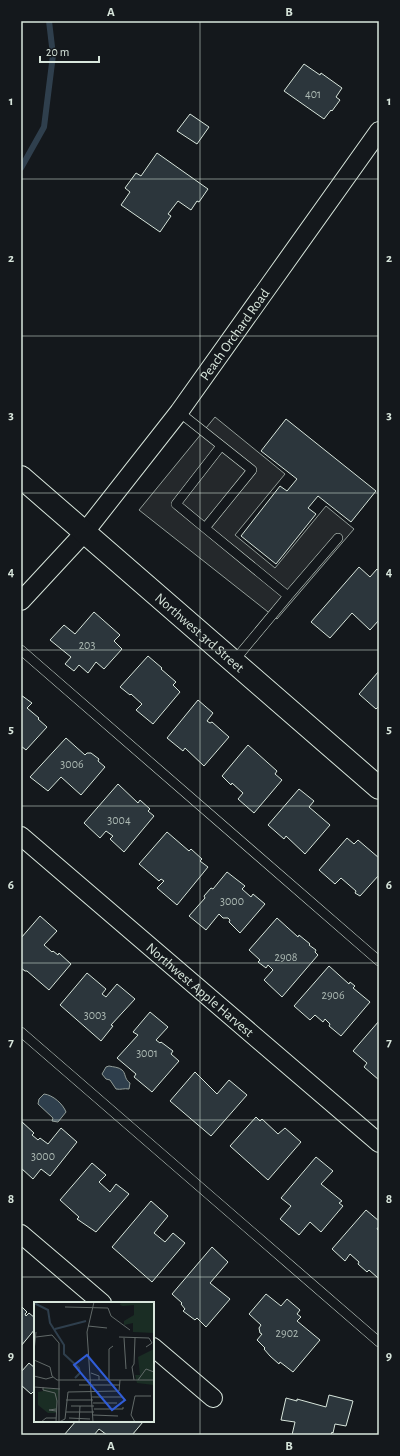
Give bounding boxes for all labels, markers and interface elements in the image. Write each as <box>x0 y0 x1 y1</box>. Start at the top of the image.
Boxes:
text: A <box>107 6 115 19</box>
text: B <box>285 6 293 19</box>
scale bar <box>40 38 99 64</box>
text: 20 m <box>46 46 69 58</box>
house number: 401 <box>305 88 321 100</box>
text: 1 <box>9 95 13 108</box>
text: 1 <box>387 95 391 108</box>
text: 2 <box>8 252 14 265</box>
text: 2 <box>386 252 392 265</box>
street label: Peach Orchard Road <box>198 286 272 383</box>
text: 3 <box>8 409 14 422</box>
text: 3 <box>386 409 392 422</box>
text: 4 <box>8 566 15 579</box>
text: 4 <box>386 566 393 579</box>
street label: Northwest 3rd Street <box>152 591 247 676</box>
house number: 203 <box>79 639 95 651</box>
text: 5 <box>8 723 14 736</box>
text: 5 <box>386 723 392 736</box>
house number: 3006 <box>60 758 84 770</box>
house number: 3004 <box>107 814 131 826</box>
text: 6 <box>8 879 14 892</box>
text: 6 <box>386 879 392 892</box>
house number: 3000 <box>220 895 244 907</box>
street label: Northwest Apple Harvest <box>143 941 256 1040</box>
house number: 2908 <box>274 951 298 963</box>
house number: 2906 <box>321 989 345 1001</box>
house number: 3003 <box>84 1009 106 1021</box>
text: 7 <box>8 1036 14 1049</box>
text: 7 <box>386 1036 392 1049</box>
house number: 3001 <box>136 1047 158 1059</box>
house number: 3000 <box>31 1150 55 1162</box>
text: 8 <box>8 1193 14 1206</box>
text: 8 <box>386 1193 392 1206</box>
inset map <box>34 1302 154 1422</box>
house number: 2902 <box>276 1327 299 1339</box>
text: 9 <box>8 1350 14 1363</box>
text: 9 <box>386 1350 392 1363</box>
text: A <box>107 1440 115 1453</box>
text: B <box>285 1440 293 1453</box>

